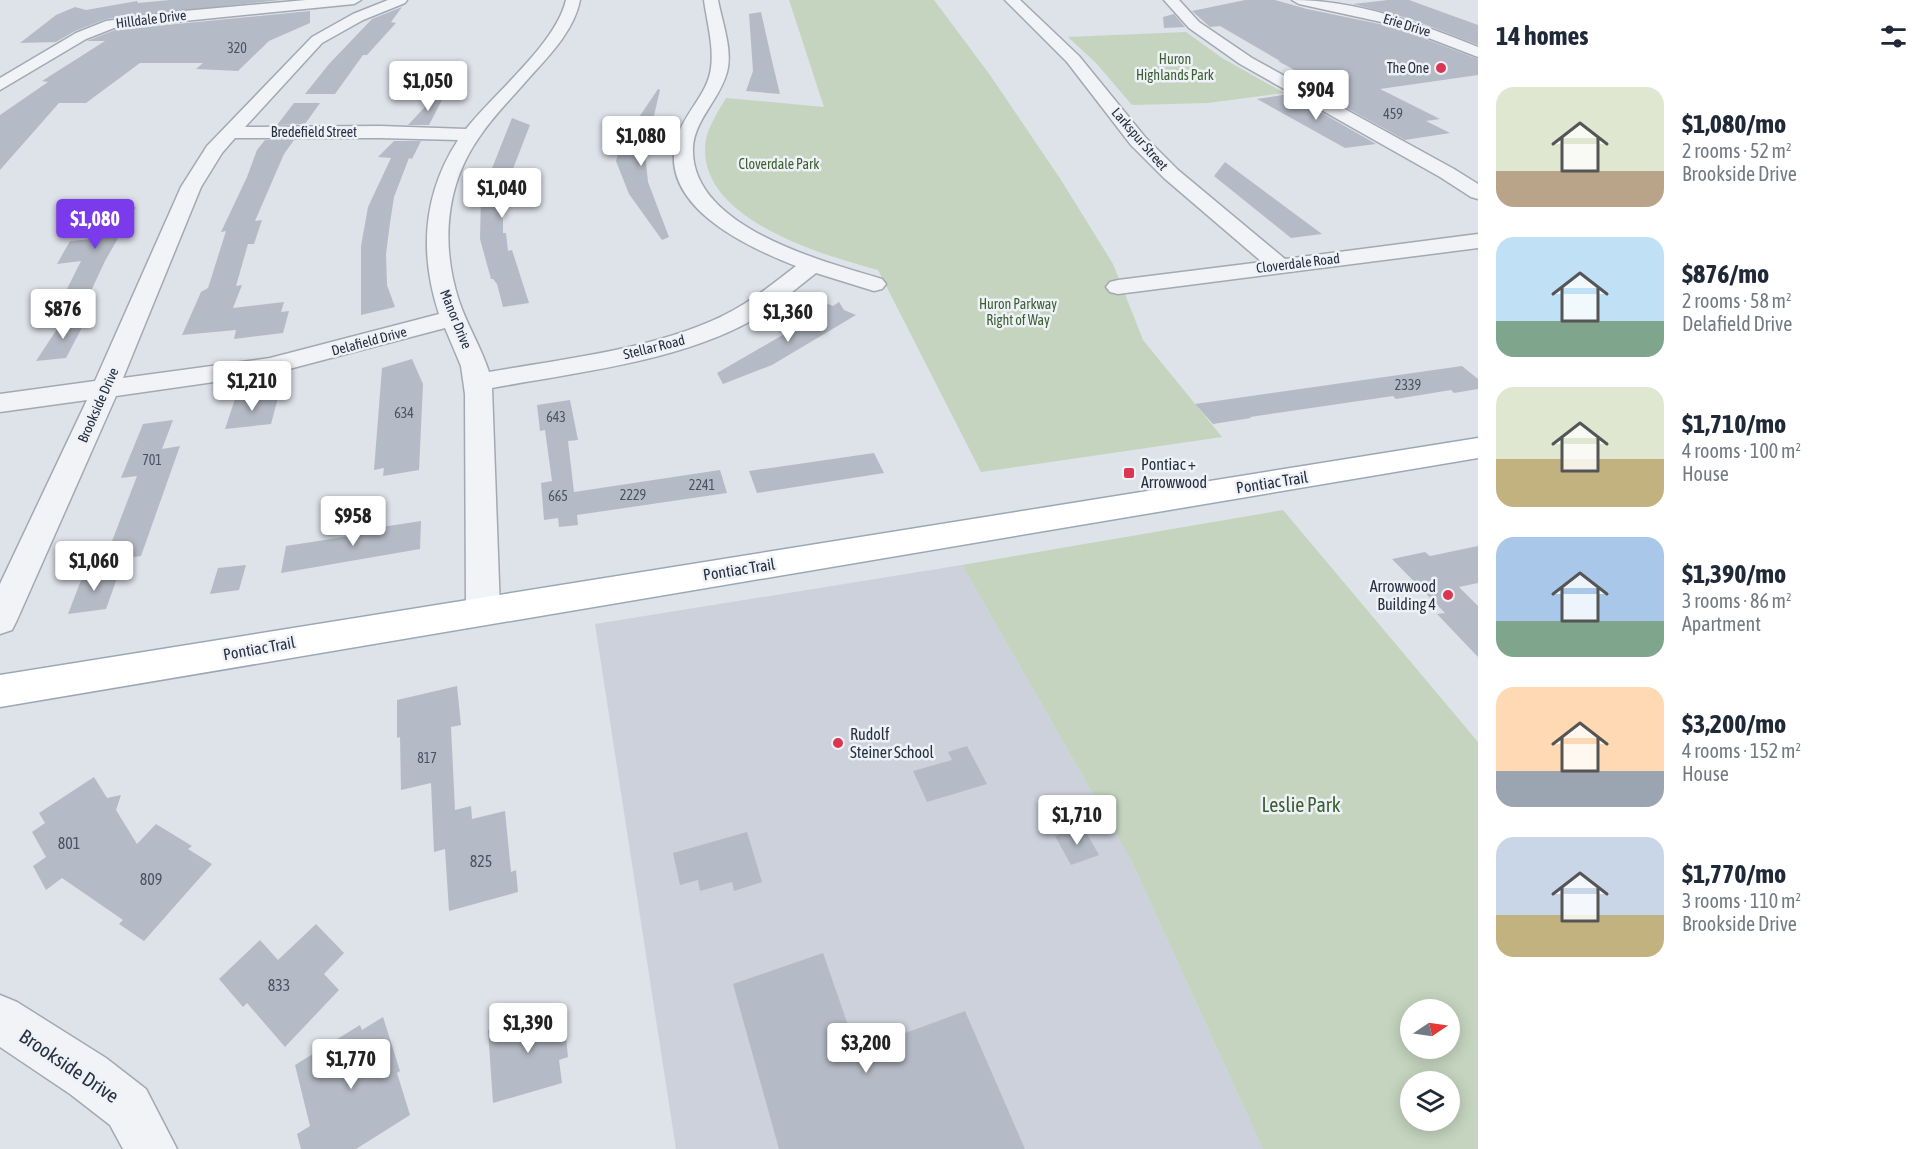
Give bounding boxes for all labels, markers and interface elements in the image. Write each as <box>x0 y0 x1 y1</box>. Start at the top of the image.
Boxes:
street label: Hilldale Drive <box>115 7 187 31</box>
street label: Erie Drive <box>1381 10 1433 40</box>
icon: filters <box>1877 20 1910 53</box>
text: 14 homes <box>1496 21 1589 51</box>
house number: 320 <box>227 40 247 56</box>
park label: Huron Highlands Park <box>1136 51 1214 83</box>
place label: The One <box>1387 60 1429 76</box>
pin: $1,050 <box>379 61 477 112</box>
marker: The One <box>1434 61 1448 75</box>
text: $1,050 <box>403 69 453 92</box>
pin: $904 <box>1280 70 1352 121</box>
text: $904 <box>1298 78 1334 101</box>
street label: Larkspur Street <box>1109 105 1171 173</box>
house number: 459 <box>1383 106 1403 122</box>
text: $1,080/mo <box>1682 109 1786 139</box>
icon: home <box>1544 111 1616 183</box>
pin: $1,080 <box>592 116 690 167</box>
street label: Bredefield Street <box>271 124 357 140</box>
text: $1,080 <box>616 124 666 147</box>
text: 2 rooms · 52 m² <box>1682 139 1792 162</box>
park label: Cloverdale Park <box>739 156 819 172</box>
text: Brookside Drive <box>1682 162 1797 185</box>
pin: $1,040 <box>453 168 551 219</box>
text: $1,040 <box>477 176 527 199</box>
pin: $1,080 <box>46 199 144 250</box>
text: $1,080 <box>70 207 120 230</box>
street label: Cloverdale Road <box>1255 250 1341 276</box>
text: $876/mo <box>1682 259 1769 289</box>
icon: home <box>1544 261 1616 333</box>
street label: Manor Drive <box>437 287 475 351</box>
pin: $876 <box>27 289 99 340</box>
text: 2 rooms · 58 m² <box>1682 289 1792 312</box>
pin: $1,360 <box>739 292 837 343</box>
park label: Huron Parkway Right of Way <box>979 296 1057 328</box>
text: $876 <box>45 297 81 320</box>
text: $1,360 <box>763 300 813 323</box>
text: Delafield Drive <box>1682 312 1792 335</box>
street label: Delafield Drive <box>330 323 408 359</box>
street label: Stellar Road <box>622 332 686 362</box>
pin: $1,210 <box>203 361 301 412</box>
street label: Brookside Drive <box>74 365 122 445</box>
text: $1,210 <box>227 369 277 392</box>
house number: 2339 <box>1395 377 1421 393</box>
house number: 634 <box>394 405 414 421</box>
house number: 643 <box>546 409 566 425</box>
text: $1,710/mo <box>1682 409 1786 439</box>
icon: home <box>1544 411 1616 483</box>
text: 4 rooms · 100 m² <box>1682 439 1801 462</box>
house number: 701 <box>142 452 162 468</box>
place label: Pontiac + Arrowwood <box>1141 455 1207 491</box>
text: House <box>1682 462 1729 485</box>
marker: Pontiac + Arrowwood <box>1122 466 1136 480</box>
street label: Pontiac Trail <box>1235 467 1310 497</box>
house number: 2241 <box>689 477 715 493</box>
house number: 2229 <box>620 487 646 503</box>
house number: 665 <box>548 488 568 504</box>
pin: $958 <box>317 496 389 547</box>
text: $958 <box>335 504 371 527</box>
pin: $1,060 <box>45 541 143 592</box>
text: $1,060 <box>69 549 119 572</box>
street label: Pontiac Trail <box>702 554 777 584</box>
text: $1,390/mo <box>1682 559 1786 589</box>
icon: home <box>1544 561 1616 633</box>
place label: Arrowwood Building 4 <box>1370 577 1436 614</box>
marker: Arrowwood Building 4 <box>1441 588 1455 602</box>
text: 3 rooms · 86 m² <box>1682 589 1792 612</box>
text: Apartment <box>1682 612 1761 635</box>
street label: Pontiac Trail <box>222 633 297 663</box>
text: $3,200/mo <box>1682 709 1786 739</box>
icon: home <box>1544 711 1616 783</box>
place label: Rudolf Steiner School <box>850 725 934 761</box>
marker: Rudolf Steiner School <box>831 736 845 750</box>
text: 4 rooms · 152 m² <box>1682 739 1801 762</box>
house number: 817 <box>417 750 437 766</box>
text: House <box>1682 762 1729 785</box>
park label: Leslie Park <box>1262 793 1341 816</box>
pin: $1,710 <box>1028 795 1126 846</box>
text: $1,710 <box>1052 803 1102 826</box>
house number: 801 <box>58 834 80 852</box>
house number: 825 <box>470 852 492 870</box>
text: $1,770/mo <box>1682 859 1786 889</box>
icon: home <box>1544 861 1616 933</box>
house number: 809 <box>140 870 162 888</box>
text: 3 rooms · 110 m² <box>1682 889 1801 912</box>
text: Brookside Drive <box>1682 912 1797 935</box>
house number: 833 <box>268 976 290 994</box>
north arrow <box>1400 999 1460 1059</box>
map controls <box>1400 999 1460 1131</box>
pin: $1,390 <box>479 1003 577 1054</box>
text: $1,390 <box>503 1011 553 1034</box>
pin: $3,200 <box>817 1023 915 1074</box>
street label: Brookside Drive <box>15 1024 123 1107</box>
text: $3,200 <box>841 1031 891 1054</box>
pin: $1,770 <box>302 1039 400 1090</box>
text: $1,770 <box>326 1047 376 1070</box>
button: layers <box>1400 1071 1460 1131</box>

